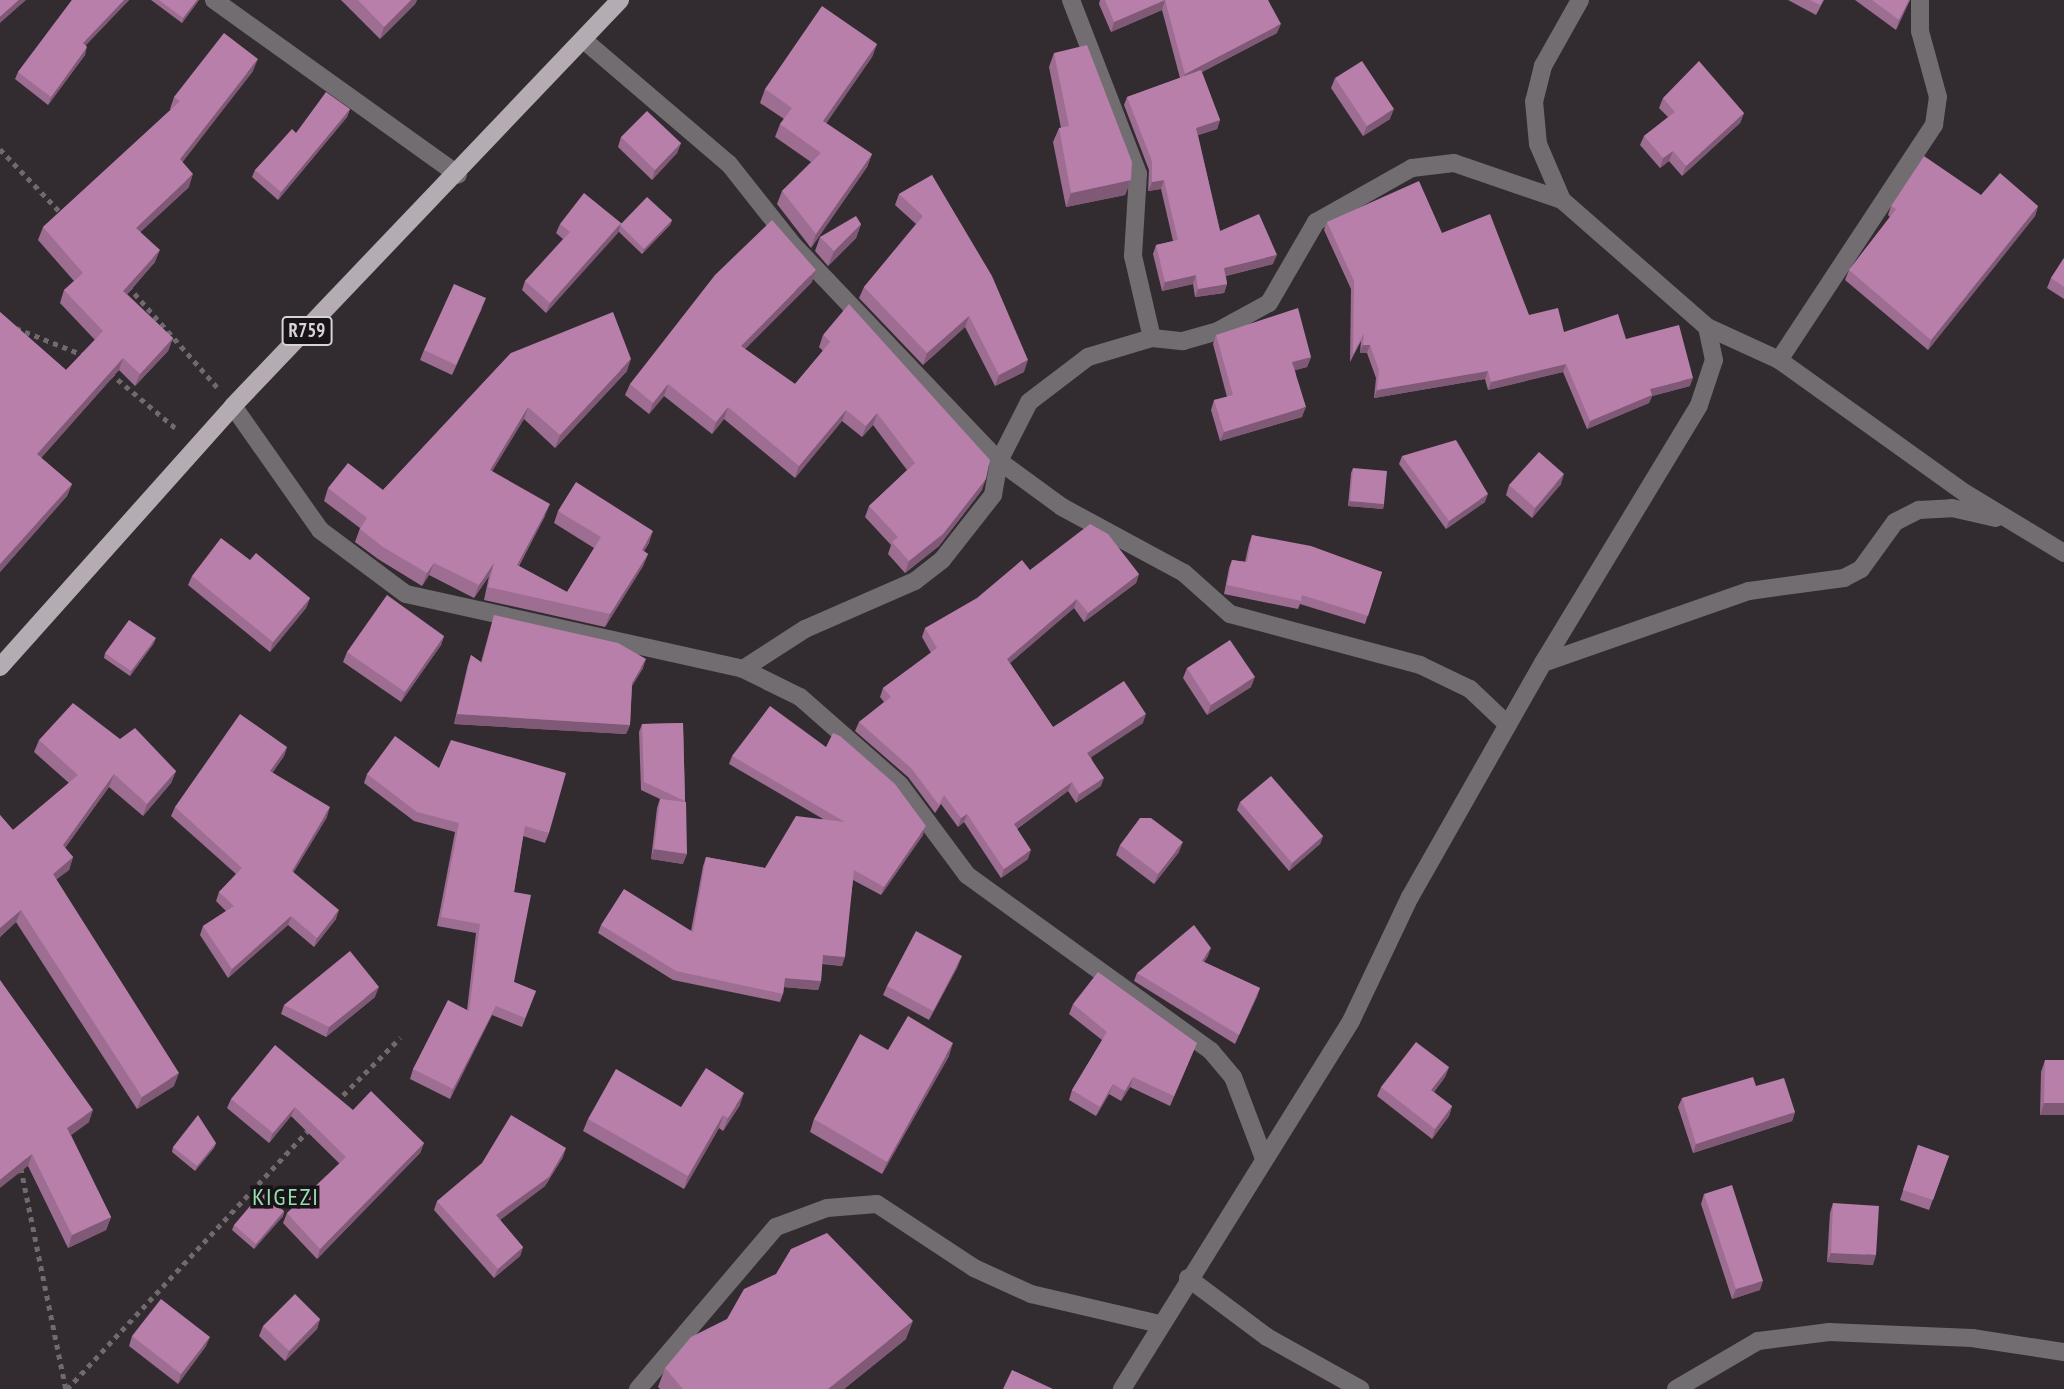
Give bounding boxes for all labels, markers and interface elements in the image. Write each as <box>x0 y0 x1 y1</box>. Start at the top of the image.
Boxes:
road number: R759 <box>281 316 333 346</box>
district label: KIGEZI <box>253 1183 319 1211</box>

